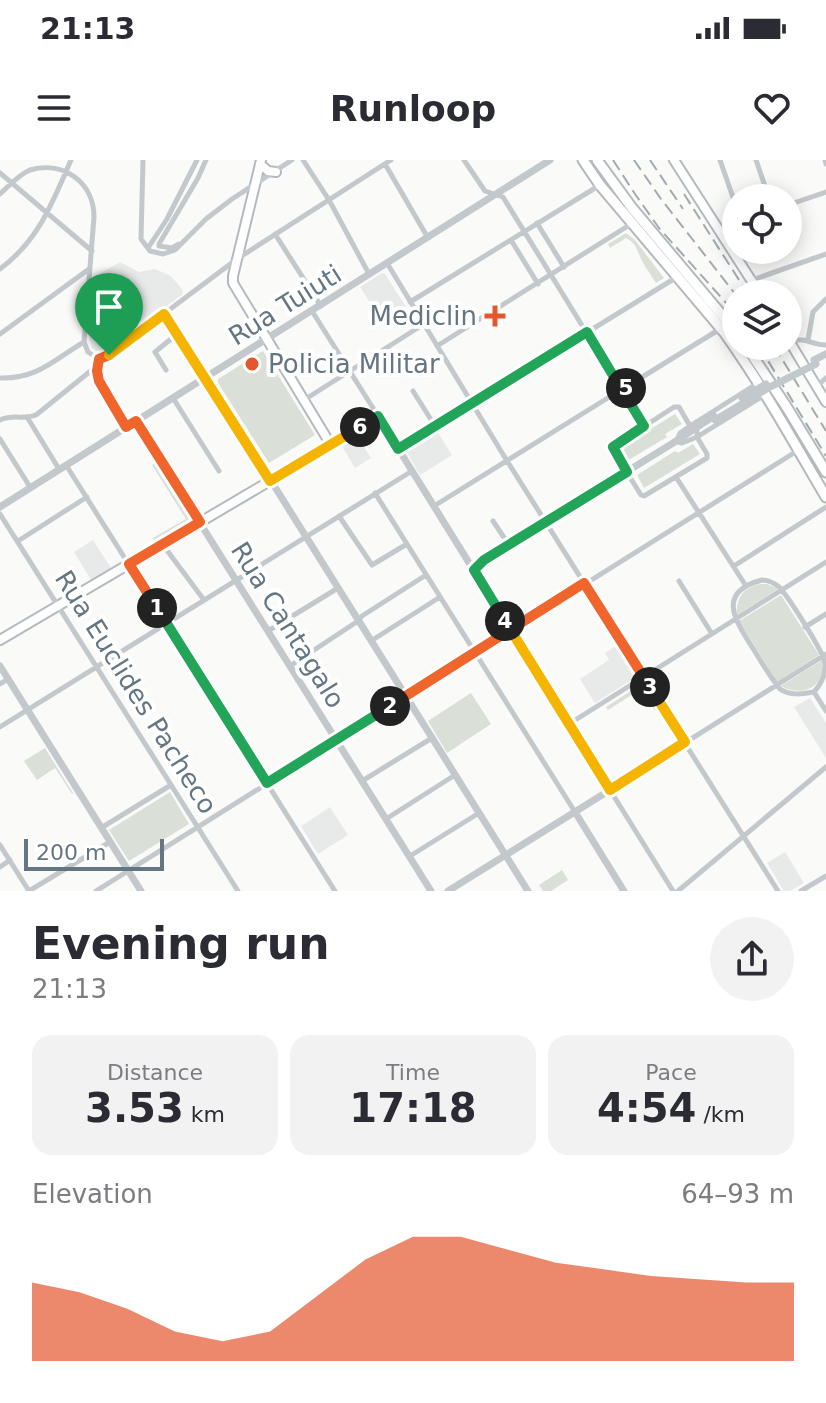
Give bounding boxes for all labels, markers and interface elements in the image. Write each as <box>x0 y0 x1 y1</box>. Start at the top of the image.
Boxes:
text: 21:13 <box>40 11 136 46</box>
icon: menu <box>32 86 76 130</box>
icon: heart <box>750 86 794 130</box>
text: Runloop <box>330 88 496 129</box>
map controls <box>722 184 802 360</box>
button: locate <box>722 184 802 264</box>
street label: Rua Tuiuti <box>223 259 347 351</box>
pin <box>75 273 143 355</box>
button: layers <box>722 280 802 360</box>
icon: arrive <box>87 285 131 329</box>
place label: Mediclin <box>370 301 477 331</box>
marker: Mediclin <box>484 305 506 327</box>
place label: Policia Militar <box>268 349 440 379</box>
marker: Policia Militar <box>243 355 261 373</box>
pin: 5 <box>606 368 646 408</box>
text: 5 <box>618 375 634 400</box>
pin: 6 <box>340 407 380 447</box>
text: 6 <box>352 414 368 439</box>
street label: Rua Cantagalo <box>225 537 351 713</box>
street label: Rua Euclides Pacheco <box>49 565 223 819</box>
pin: 1 <box>137 588 177 628</box>
text: 1 <box>149 595 165 620</box>
pin: 4 <box>485 601 525 641</box>
text: 4 <box>497 608 513 633</box>
pin: 3 <box>630 667 670 707</box>
text: 3 <box>642 674 658 699</box>
pin: 2 <box>370 686 410 726</box>
text: 2 <box>382 693 398 718</box>
scale bar <box>24 835 164 871</box>
text: 200 m <box>36 840 106 865</box>
button: share <box>710 917 794 1001</box>
text: Evening run <box>32 918 329 969</box>
text: 21:13 <box>32 974 107 1004</box>
text: Distance <box>107 1060 203 1085</box>
text: Time <box>386 1060 440 1085</box>
text: Pace <box>645 1060 697 1085</box>
text: 3.53 <box>85 1085 184 1131</box>
text: 17:18 <box>349 1085 477 1131</box>
text: 4:54 <box>597 1085 696 1131</box>
text: km <box>184 1102 225 1127</box>
text: /km <box>696 1102 745 1127</box>
text: Elevation <box>32 1179 153 1209</box>
text: 64–93 m <box>681 1179 794 1209</box>

